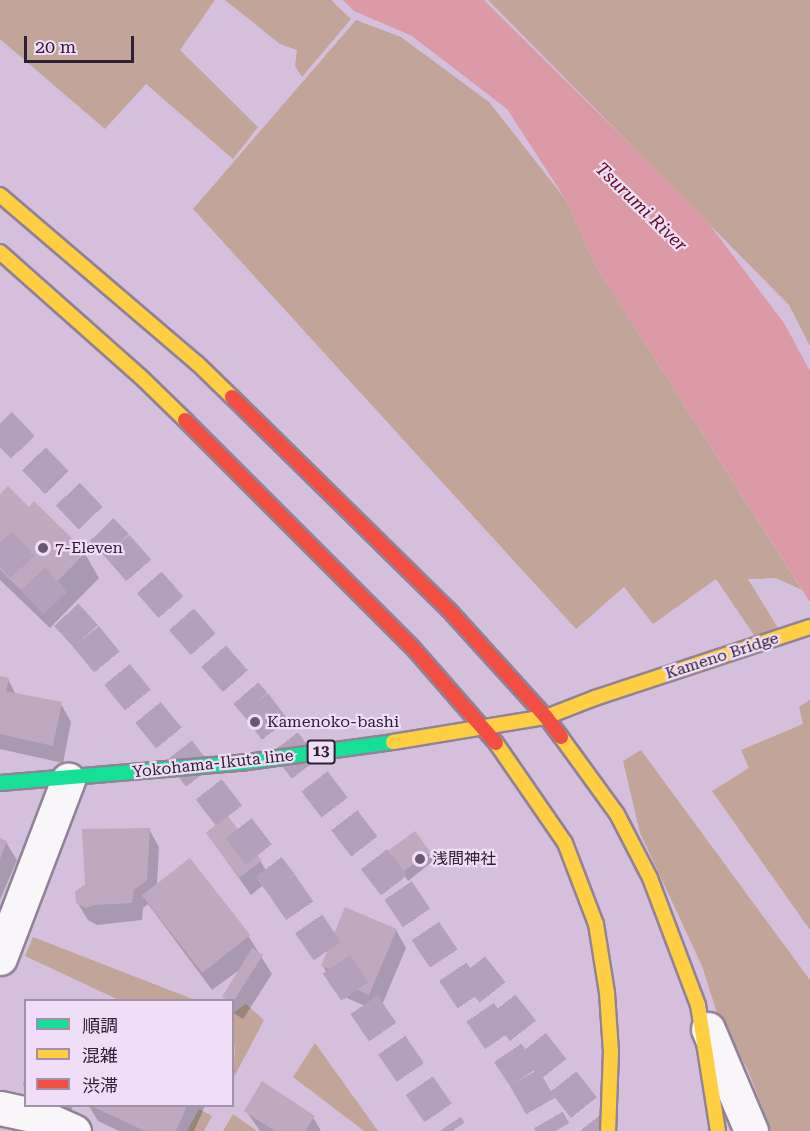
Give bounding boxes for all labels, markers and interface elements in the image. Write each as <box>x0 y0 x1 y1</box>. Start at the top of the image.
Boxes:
scale bar <box>27 24 136 62</box>
text: 20 m <box>35 36 76 57</box>
water label: Tsurumi River <box>591 158 691 256</box>
place label: 7-Eleven <box>55 538 123 558</box>
marker: 7-Eleven <box>36 541 50 555</box>
street label: Kameno Bridge <box>663 629 781 683</box>
place label: Kamenoko-bashi <box>267 712 399 732</box>
marker: Kamenoko-bashi <box>248 715 262 729</box>
road number: 13 <box>306 740 336 764</box>
street label: Yokohama-Ikuta line <box>131 746 295 782</box>
place label: 浅間神社 <box>432 849 496 869</box>
marker: 浅間神社 <box>413 852 427 866</box>
legend <box>24 999 234 1107</box>
text: 順調 <box>82 1015 118 1036</box>
text: 混雑 <box>82 1045 118 1066</box>
text: 渋滞 <box>82 1075 118 1096</box>

